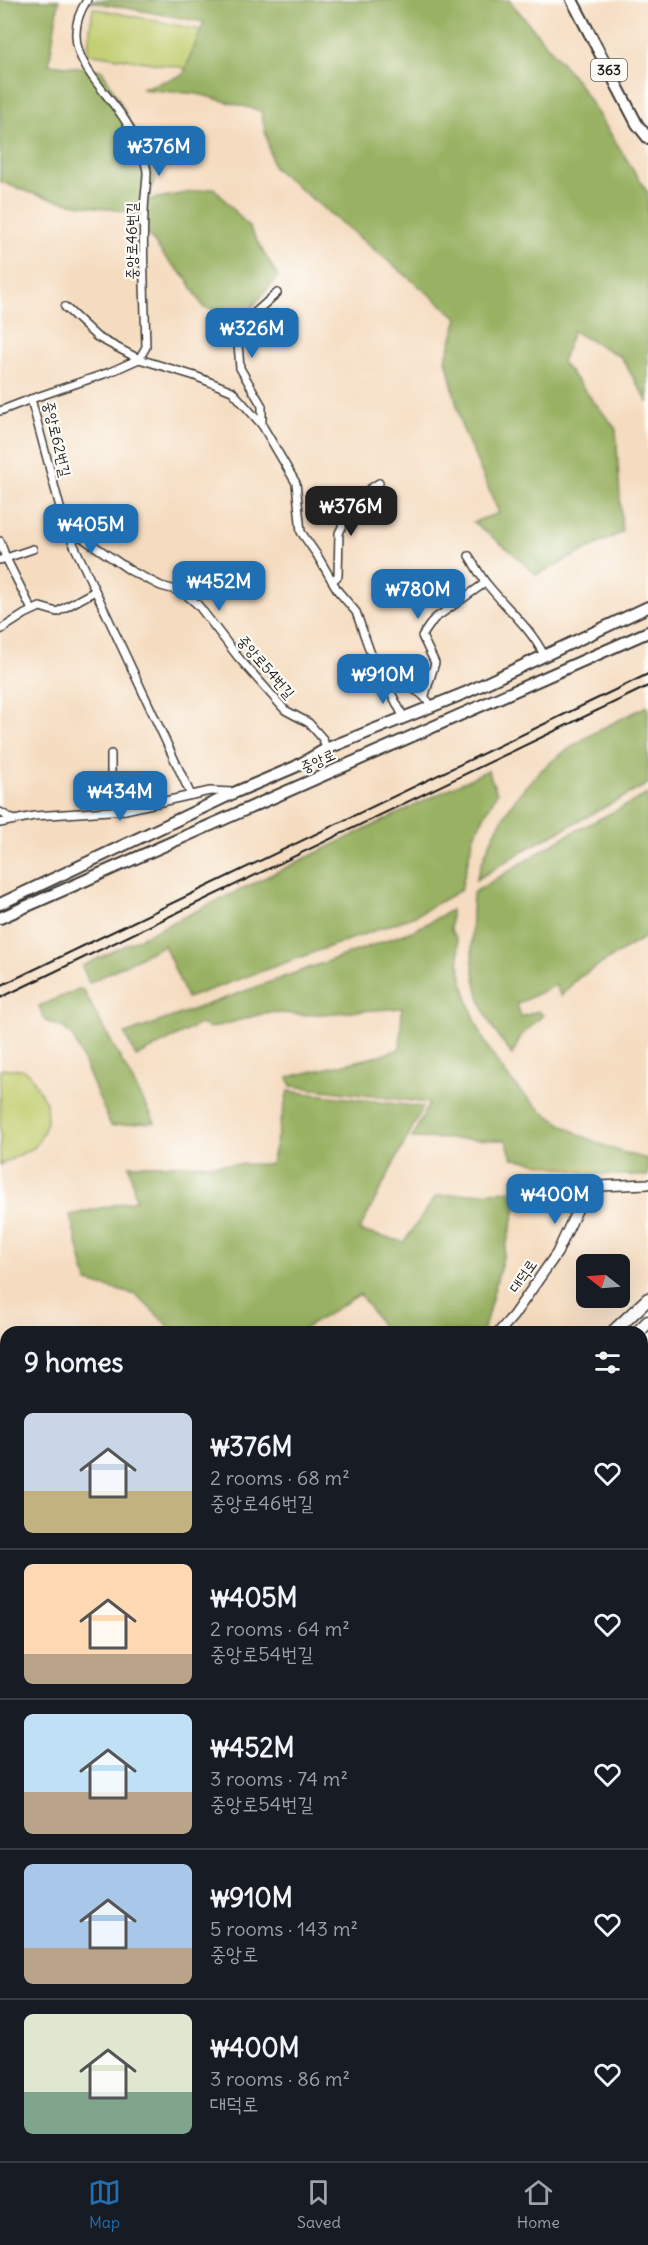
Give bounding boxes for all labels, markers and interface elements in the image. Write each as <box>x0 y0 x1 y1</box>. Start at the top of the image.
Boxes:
road number: 363 <box>591 59 627 81</box>
pin: ₩376M <box>117 126 201 177</box>
text: ₩376M <box>127 133 191 158</box>
street label: 중앙로46번길 <box>122 202 141 280</box>
pin: ₩326M <box>210 308 294 359</box>
text: ₩326M <box>220 315 284 340</box>
street label: 중앙로62번길 <box>40 399 75 479</box>
pin: ₩376M <box>309 486 393 537</box>
text: ₩376M <box>319 493 383 518</box>
pin: ₩405M <box>49 504 133 555</box>
text: ₩405M <box>57 511 125 536</box>
pin: ₩452M <box>177 561 261 612</box>
text: ₩452M <box>186 568 252 593</box>
pin: ₩780M <box>376 569 460 620</box>
text: ₩780M <box>385 576 451 601</box>
street label: 중앙로54번길 <box>234 631 299 702</box>
pin: ₩910M <box>341 654 425 705</box>
text: ₩910M <box>351 661 415 686</box>
street label: 중앙로 <box>297 744 338 777</box>
pin: ₩434M <box>78 771 162 822</box>
text: ₩434M <box>87 778 153 803</box>
pin: ₩400M <box>513 1174 597 1225</box>
text: ₩400M <box>520 1181 590 1206</box>
north arrow <box>576 1254 630 1308</box>
map controls <box>576 1254 630 1308</box>
street label: 대덕로 <box>504 1255 541 1296</box>
text: 9 homes <box>24 1346 123 1379</box>
icon: filters <box>591 1346 624 1379</box>
text: ₩376M <box>210 1430 293 1463</box>
icon: home <box>72 1437 144 1509</box>
icon: heart <box>591 1457 624 1490</box>
text: 2 rooms · 68 m² <box>210 1465 350 1490</box>
text: 중앙로46번길 <box>210 1490 314 1515</box>
text: ₩405M <box>210 1581 298 1614</box>
icon: home <box>72 1588 144 1660</box>
icon: heart <box>591 1608 624 1641</box>
text: 2 rooms · 64 m² <box>210 1616 350 1641</box>
text: 중앙로54번길 <box>210 1641 314 1666</box>
text: ₩452M <box>210 1731 295 1764</box>
icon: home <box>72 1738 144 1810</box>
icon: heart <box>591 1758 624 1791</box>
text: 3 rooms · 74 m² <box>210 1766 348 1791</box>
text: 중앙로54번길 <box>210 1791 314 1816</box>
text: ₩910M <box>210 1881 293 1914</box>
icon: home <box>72 1888 144 1960</box>
icon: heart <box>591 1908 624 1941</box>
text: 5 rooms · 143 m² <box>210 1916 358 1941</box>
text: 중앙로 <box>210 1941 258 1966</box>
text: ₩400M <box>210 2031 300 2064</box>
icon: home <box>72 2038 144 2110</box>
icon: heart <box>591 2058 624 2091</box>
text: 3 rooms · 86 m² <box>210 2066 350 2091</box>
text: 대덕로 <box>210 2091 258 2116</box>
tab: Map <box>88 2176 121 2232</box>
tab: Saved <box>297 2176 341 2232</box>
tab: Home <box>517 2176 560 2232</box>

